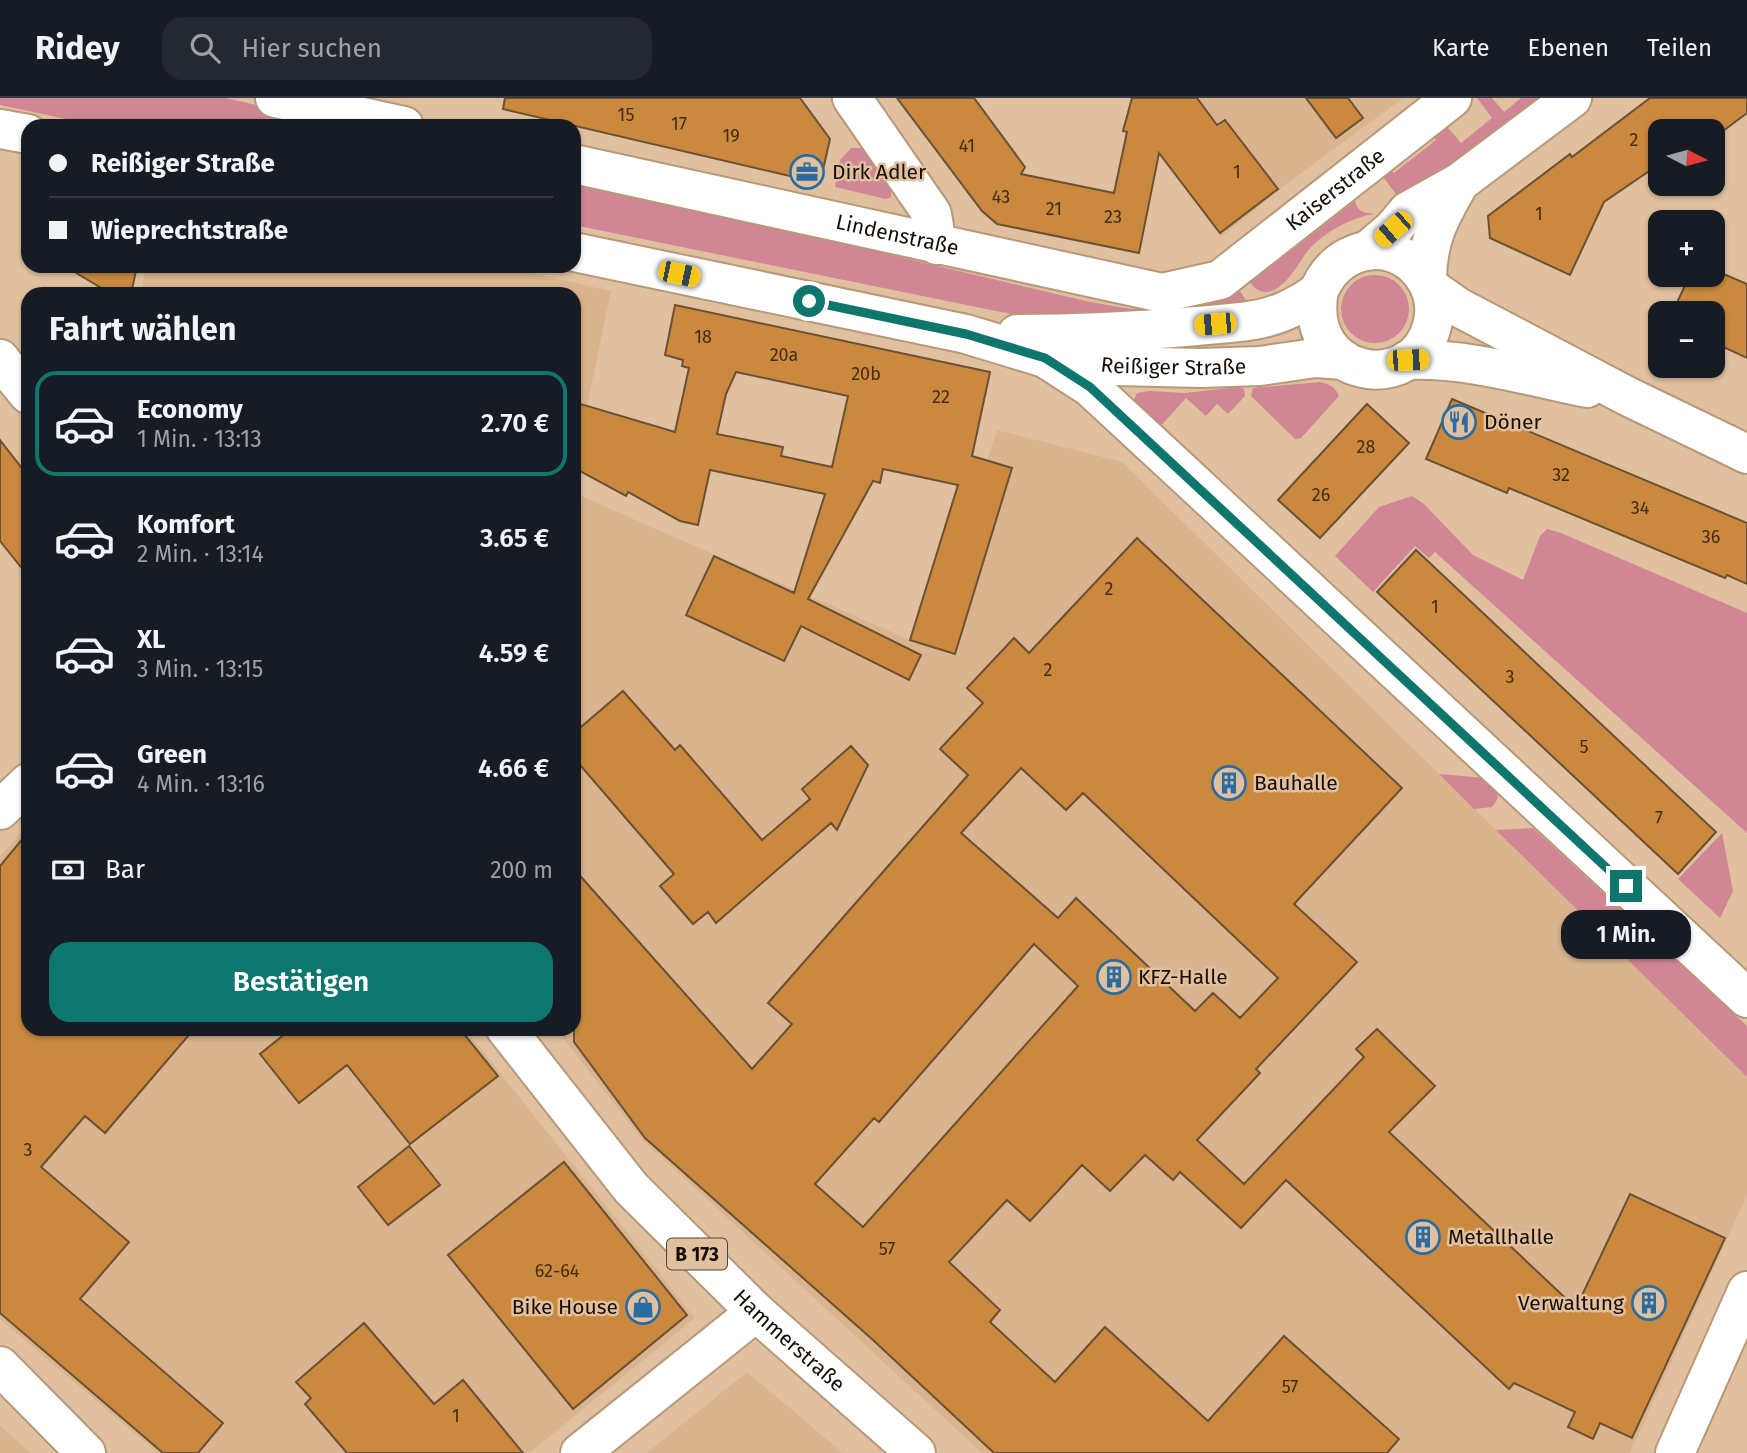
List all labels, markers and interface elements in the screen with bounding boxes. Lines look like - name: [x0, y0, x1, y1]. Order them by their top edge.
- search box: [162, 17, 652, 80]
- text: Ridey: [35, 28, 120, 68]
- icon: search: [186, 29, 224, 67]
- text: Hier suchen: [242, 33, 382, 64]
- text: Karte: [1432, 34, 1490, 62]
- text: Ebenen: [1528, 34, 1609, 62]
- text: Teilen: [1647, 34, 1712, 62]
- house number: 15: [618, 104, 634, 126]
- house number: 17: [671, 113, 687, 135]
- north arrow: [1648, 119, 1726, 196]
- map controls: [1648, 119, 1725, 378]
- house number: 19: [722, 125, 740, 147]
- house number: 2: [1630, 129, 1639, 151]
- house number: 41: [959, 135, 975, 157]
- street label: Kaiserstraße: [1281, 143, 1390, 236]
- text: Reißiger Straße: [91, 148, 275, 179]
- office icon: Dirk Adler: [788, 153, 826, 191]
- place label: Dirk Adler: [832, 159, 926, 185]
- house number: 1: [1233, 161, 1241, 183]
- house number: 43: [992, 186, 1010, 208]
- house number: 21: [1046, 198, 1062, 220]
- house number: 1: [1535, 203, 1543, 225]
- house number: 23: [1104, 206, 1122, 228]
- car: [1371, 207, 1416, 251]
- street label: Lindenstraße: [833, 209, 961, 261]
- button: +: [1648, 210, 1725, 287]
- text: Wieprechtstraße: [91, 215, 288, 246]
- car: [657, 259, 702, 289]
- route start: [793, 285, 825, 317]
- button: −: [1648, 301, 1725, 378]
- text: Fahrt wählen: [49, 310, 236, 348]
- car: [1194, 312, 1237, 336]
- house number: 18: [694, 326, 712, 348]
- house number: 20a: [770, 344, 798, 366]
- car: [1387, 349, 1430, 371]
- street label: Reißiger Straße: [1099, 351, 1247, 381]
- house number: 20b: [851, 363, 881, 385]
- house number: 22: [932, 386, 950, 408]
- icon: car: [53, 392, 116, 455]
- text: Economy: [137, 394, 243, 425]
- restaurant icon: Döner: [1440, 403, 1478, 441]
- text: 2.70 €: [481, 408, 549, 439]
- place label: Döner: [1484, 409, 1542, 435]
- text: 1 Min. · 13:13: [137, 425, 262, 453]
- house number: 28: [1357, 436, 1375, 458]
- house number: 32: [1552, 464, 1570, 486]
- house number: 26: [1312, 484, 1330, 506]
- house number: 34: [1631, 497, 1650, 519]
- icon: car: [53, 507, 116, 570]
- text: Komfort: [137, 509, 235, 540]
- text: 3.65 €: [480, 523, 549, 554]
- house number: 36: [1702, 526, 1720, 548]
- text: 2 Min. · 13:14: [137, 540, 264, 568]
- house number: 2: [1105, 578, 1114, 600]
- house number: 1: [1431, 596, 1439, 618]
- icon: car: [53, 622, 116, 685]
- text: XL: [137, 624, 165, 655]
- text: 4.59 €: [479, 638, 549, 669]
- text: 3 Min. · 13:15: [137, 655, 263, 683]
- house number: 2: [1044, 659, 1053, 681]
- house number: 3: [1506, 666, 1514, 688]
- house number: 5: [1579, 736, 1589, 758]
- icon: car: [53, 737, 116, 800]
- text: Green: [137, 739, 207, 770]
- text: 4.66 €: [478, 753, 549, 784]
- building icon: Bauhalle: [1210, 764, 1248, 802]
- text: 4 Min. · 13:16: [137, 770, 265, 798]
- place label: Bauhalle: [1254, 770, 1338, 796]
- house number: 7: [1655, 807, 1663, 829]
- icon: cash: [49, 851, 87, 889]
- text: Bar: [105, 854, 145, 885]
- text: 200 m: [490, 856, 553, 884]
- route end: [1610, 870, 1642, 902]
- callout: 1 Min.: [1561, 910, 1691, 960]
- text: 1 Min.: [1596, 920, 1656, 948]
- button: Bestätigen: [49, 942, 553, 1022]
- building icon: KFZ-Halle: [1095, 958, 1133, 996]
- place label: KFZ-Halle: [1138, 964, 1228, 990]
- house number: 3: [24, 1139, 32, 1161]
- building icon: Metallhalle: [1404, 1218, 1442, 1256]
- place label: Metallhalle: [1448, 1224, 1554, 1250]
- road number: B 173: [667, 1238, 727, 1270]
- house number: 57: [879, 1238, 895, 1260]
- house number: 62-64: [535, 1260, 580, 1282]
- street label: Hammerstraße: [728, 1284, 850, 1397]
- building icon: Verwaltung: [1630, 1284, 1668, 1322]
- shop icon: Bike House: [624, 1288, 662, 1326]
- place label: Verwaltung: [1518, 1290, 1624, 1316]
- place label: Bike House: [512, 1294, 618, 1320]
- house number: 57: [1282, 1376, 1298, 1398]
- house number: 1: [452, 1405, 460, 1427]

